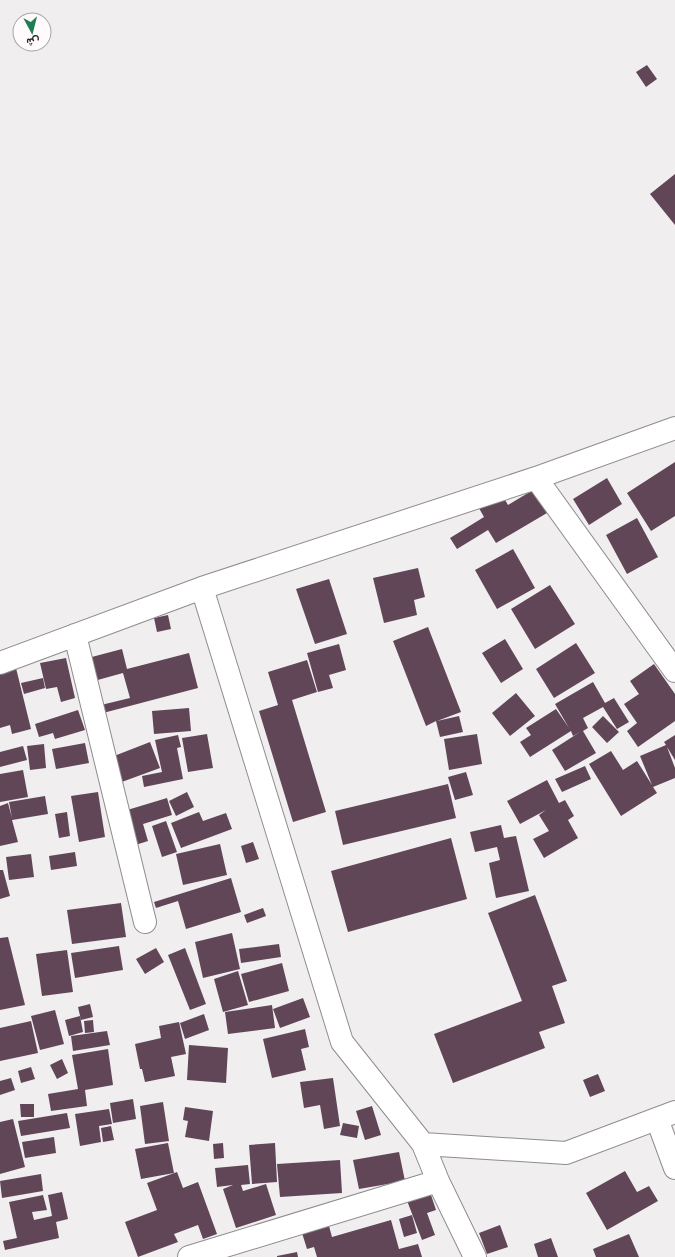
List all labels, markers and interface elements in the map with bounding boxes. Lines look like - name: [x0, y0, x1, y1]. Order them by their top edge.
- north arrow: [12, 12, 52, 52]
- text: ش: [26, 34, 41, 49]

